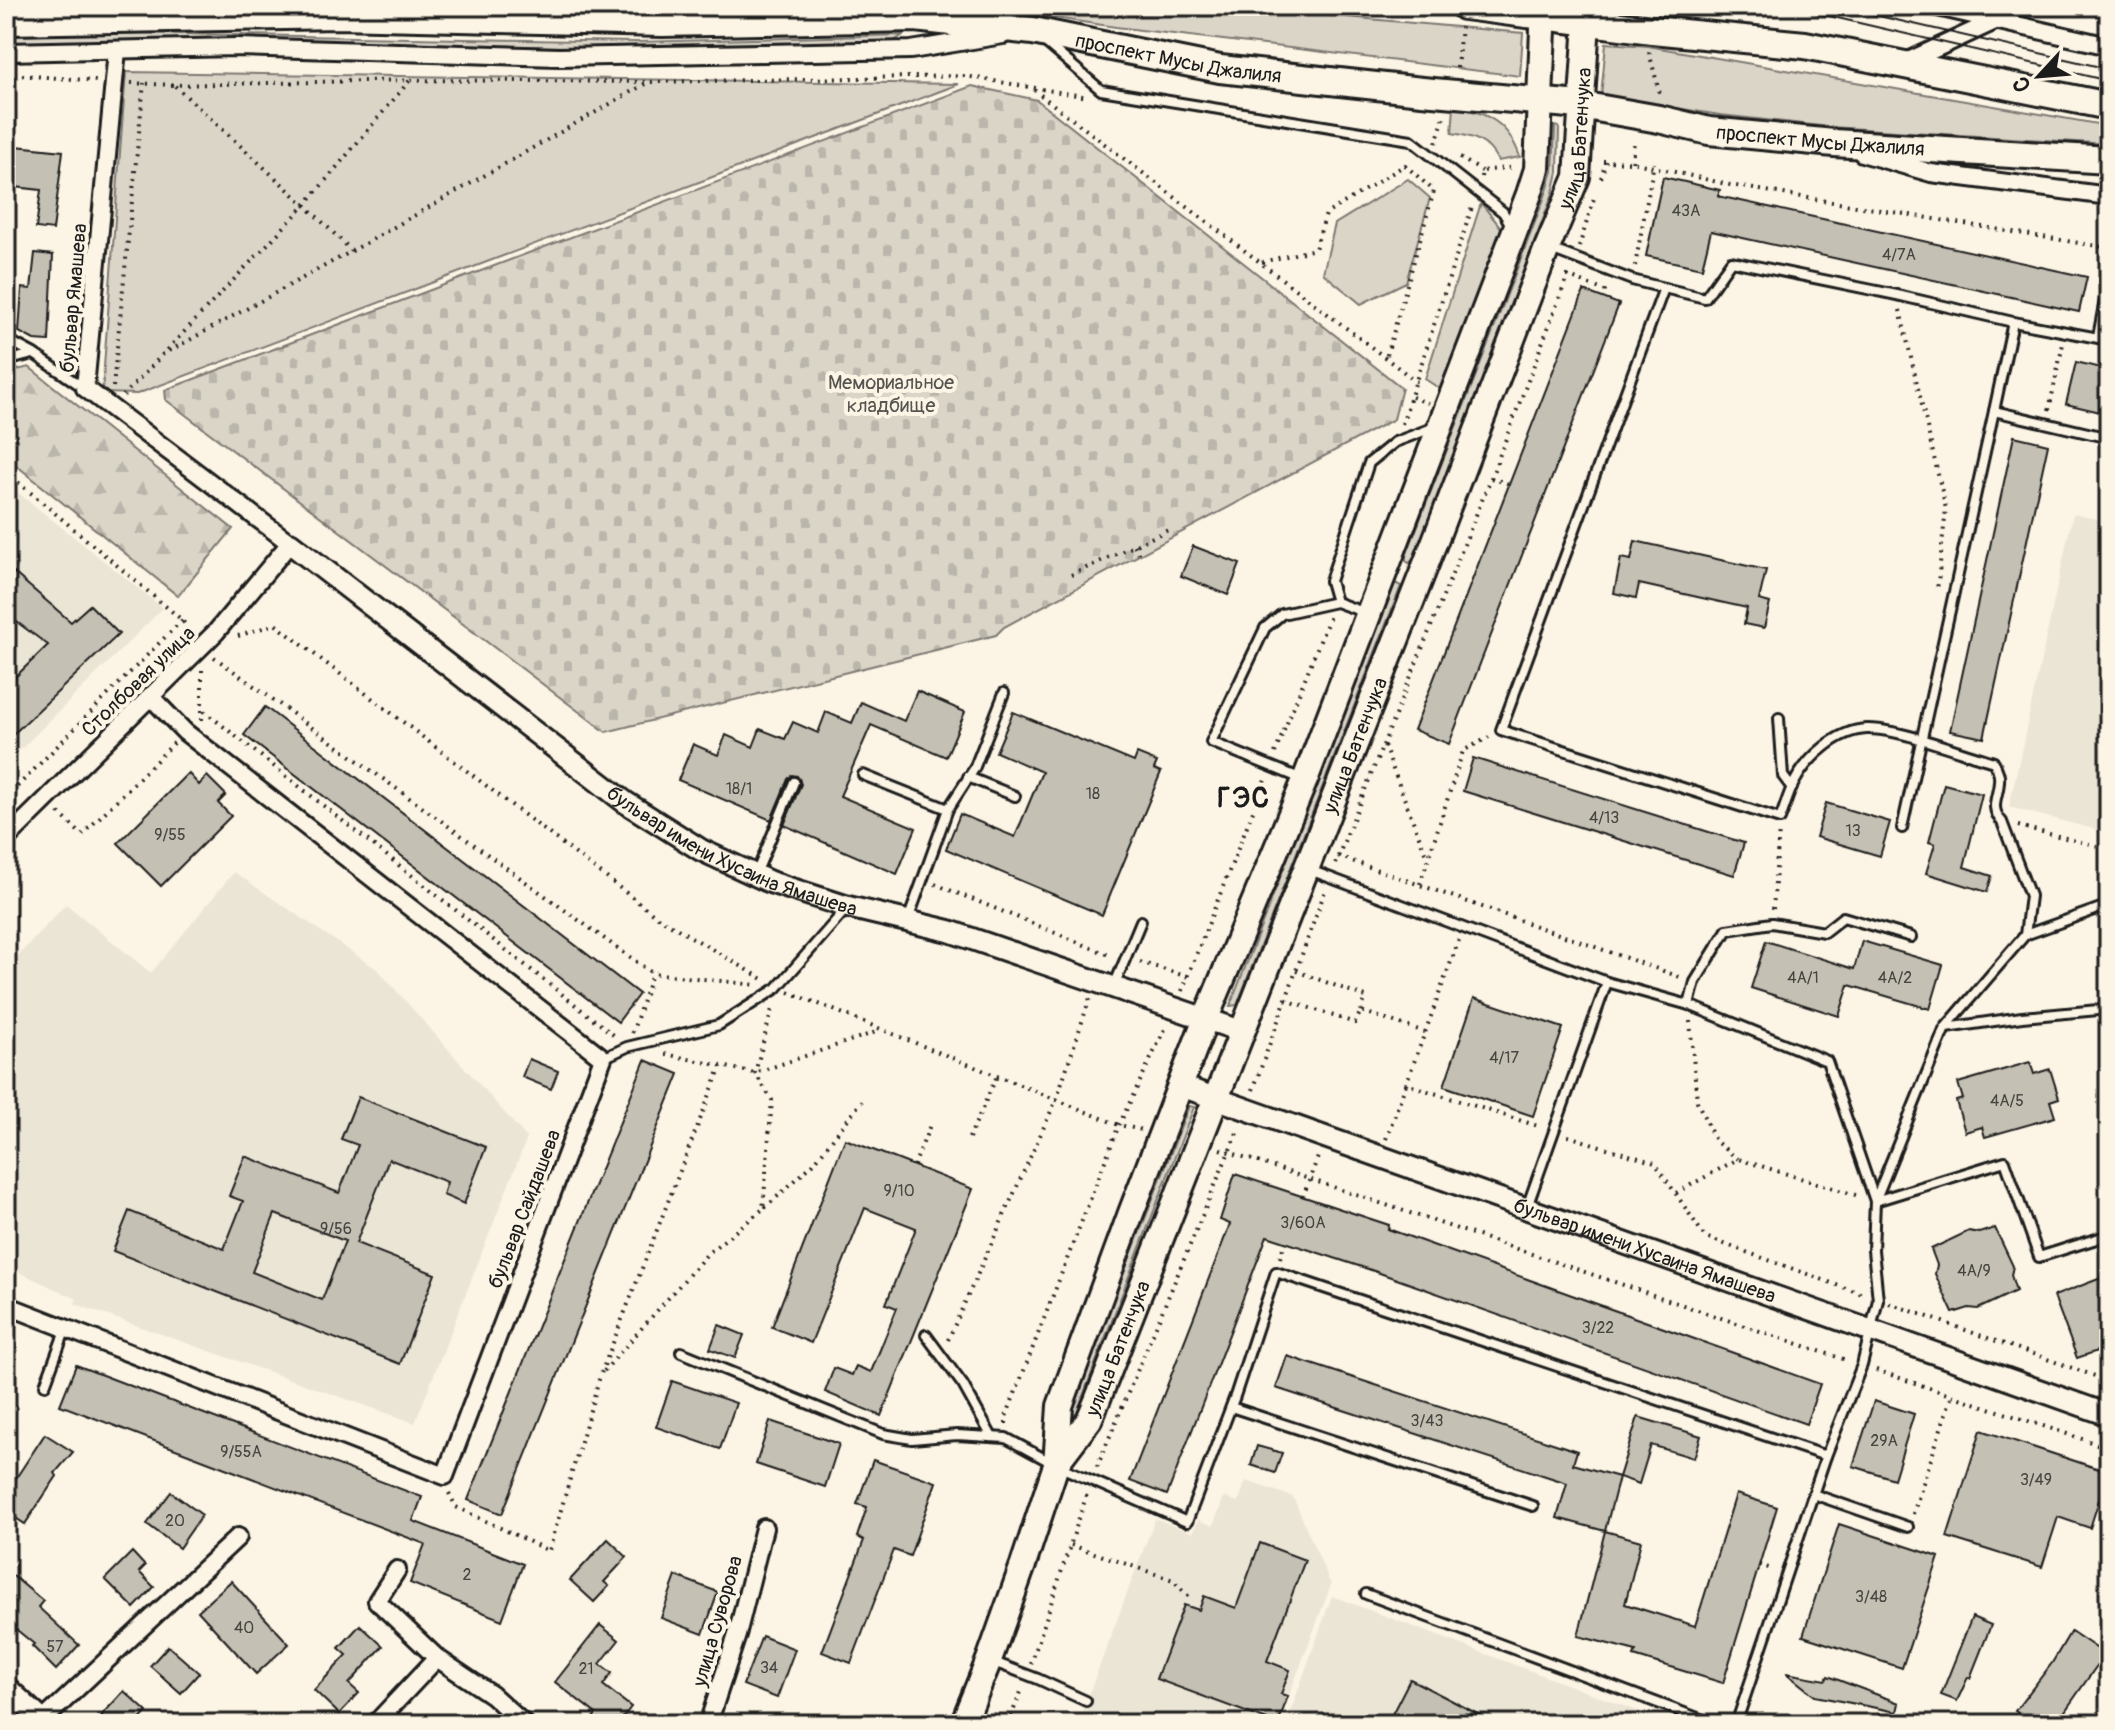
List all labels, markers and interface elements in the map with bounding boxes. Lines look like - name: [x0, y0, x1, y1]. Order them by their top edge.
- street label: проспект Мусы Джалиля: [1073, 28, 1283, 89]
- north arrow: [1999, 36, 2079, 116]
- street label: улица Батенчука: [1552, 67, 1597, 214]
- text: С: [2006, 72, 2037, 97]
- street label: проспект Мусы Джалиля: [1715, 120, 1925, 162]
- house number: 43А: [1672, 201, 1700, 221]
- street label: бульвар Ямашева: [55, 222, 92, 374]
- house number: 4/7А: [1882, 245, 1916, 265]
- park label: Мемориальное кладбище: [828, 370, 954, 418]
- street label: Столбовая улица: [76, 621, 200, 742]
- street label: улица Батенчука: [1317, 674, 1393, 818]
- house number: 18/1: [726, 779, 752, 799]
- street label: бульвар имени Хусаина Ямашева: [601, 780, 860, 922]
- district label: ГЭС: [1217, 781, 1271, 816]
- house number: 18: [1086, 784, 1100, 804]
- house number: 4/13: [1589, 808, 1619, 828]
- house number: 13: [1845, 821, 1861, 841]
- house number: 9/55: [154, 825, 186, 845]
- house number: 4А/1: [1787, 968, 1819, 988]
- house number: 4А/2: [1878, 968, 1912, 988]
- house number: 4/17: [1489, 1048, 1519, 1068]
- house number: 4А/5: [1990, 1091, 2024, 1111]
- street label: бульвар Сайдашева: [483, 1126, 566, 1292]
- house number: 9/10: [883, 1181, 915, 1201]
- street label: бульвар имени Хусаина Ямашева: [1510, 1193, 1779, 1309]
- house number: 3/60А: [1280, 1213, 1326, 1233]
- house number: 9/56: [320, 1219, 352, 1239]
- house number: 4А/9: [1957, 1261, 1991, 1281]
- street label: улица Батенчука: [1080, 1277, 1156, 1421]
- house number: 3/22: [1582, 1318, 1614, 1338]
- house number: 3/43: [1411, 1411, 1444, 1431]
- house number: 29А: [1870, 1431, 1898, 1451]
- house number: 9/55А: [220, 1442, 262, 1462]
- house number: 3/49: [2020, 1470, 2052, 1490]
- house number: 20: [165, 1511, 185, 1531]
- street label: улица Суворова: [687, 1553, 748, 1690]
- house number: 2: [463, 1565, 472, 1585]
- house number: 3/48: [1855, 1587, 1887, 1607]
- house number: 40: [234, 1618, 254, 1638]
- house number: 57: [46, 1637, 64, 1657]
- house number: 34: [760, 1658, 778, 1678]
- house number: 21: [578, 1659, 594, 1679]

